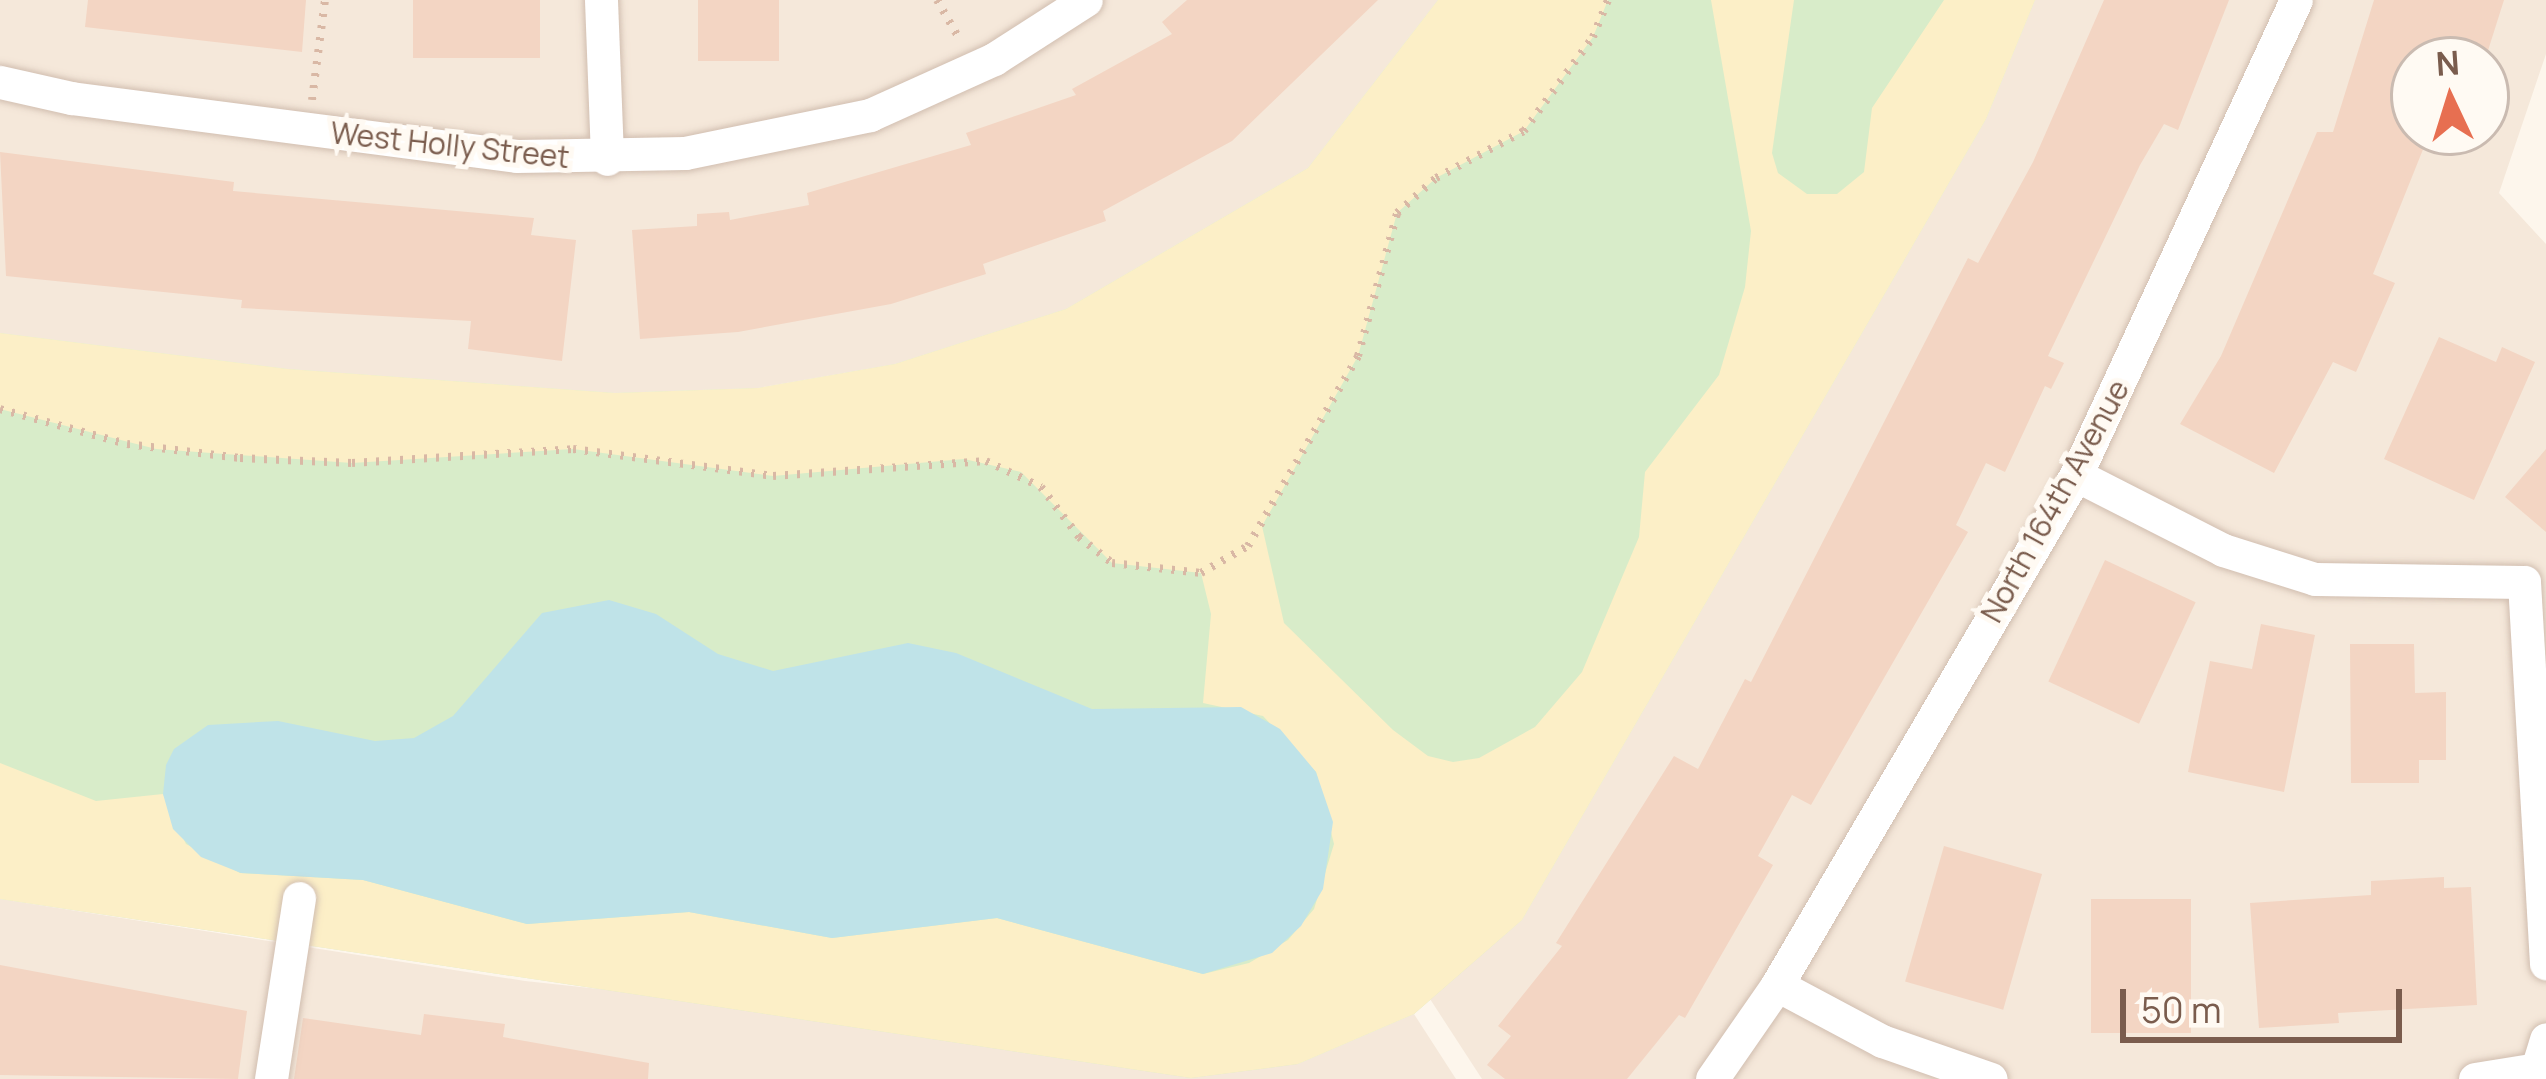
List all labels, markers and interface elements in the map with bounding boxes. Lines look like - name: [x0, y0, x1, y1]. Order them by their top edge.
- north arrow: [2390, 36, 2510, 156]
- text: N: [2434, 39, 2461, 86]
- street label: West Holly Street: [329, 115, 571, 175]
- street label: North 164th Avenue: [1973, 374, 2137, 628]
- scale bar: [2126, 965, 2408, 1039]
- text: 50 m: [2141, 985, 2221, 1034]

